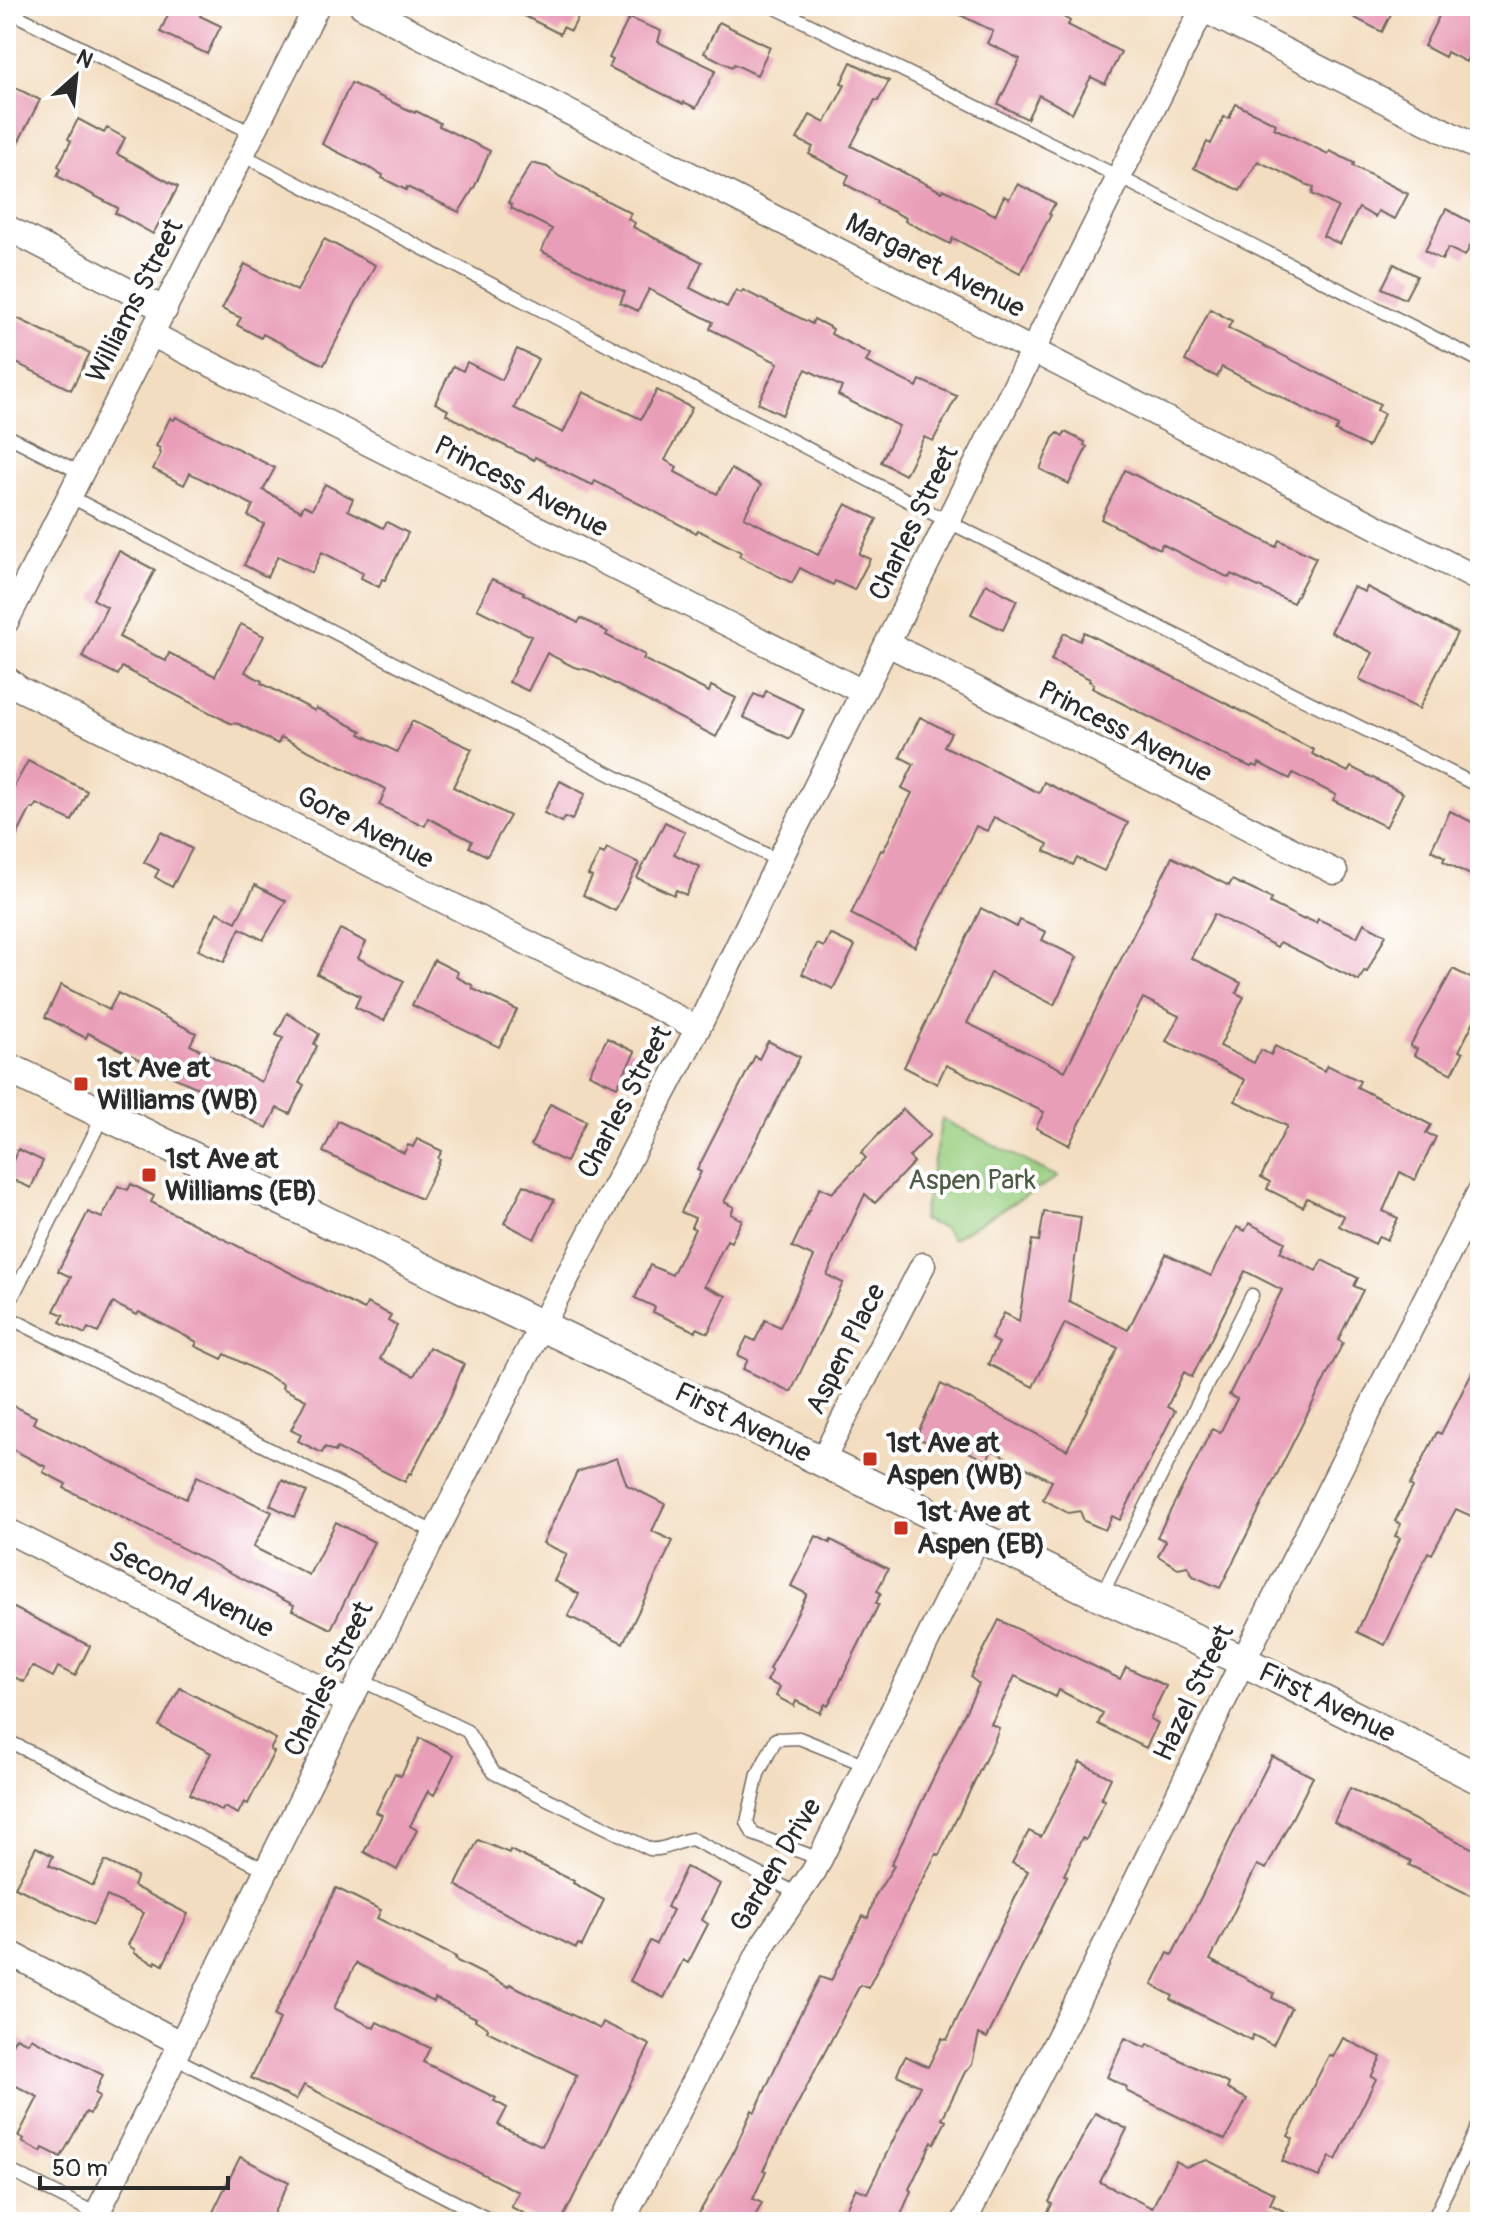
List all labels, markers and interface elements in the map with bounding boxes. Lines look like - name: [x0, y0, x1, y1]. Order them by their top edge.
- north arrow: [36, 36, 116, 116]
- text: N: [72, 43, 98, 75]
- street label: Margaret Avenue: [839, 206, 1031, 326]
- street label: Williams Street: [79, 213, 192, 389]
- street label: Princess Avenue: [428, 428, 614, 546]
- street label: Charles Street: [861, 439, 967, 606]
- street label: Princess Avenue: [1032, 673, 1218, 791]
- street label: Gore Avenue: [291, 779, 439, 877]
- street label: Charles Street: [570, 1019, 680, 1185]
- place label: 1st Ave at Williams (WB): [97, 1051, 259, 1118]
- marker: 1st Ave at Williams (WB): [72, 1075, 90, 1093]
- place label: 1st Ave at Williams (EB): [165, 1142, 317, 1209]
- park label: Aspen Park: [908, 1163, 1036, 1198]
- marker: 1st Ave at Williams (EB): [140, 1166, 158, 1184]
- street label: Aspen Place: [798, 1278, 894, 1420]
- street label: First Avenue: [669, 1375, 817, 1471]
- place label: 1st Ave at Aspen (WB): [886, 1426, 1024, 1493]
- marker: 1st Ave at Aspen (WB): [861, 1450, 879, 1468]
- place label: 1st Ave at Aspen (EB): [917, 1495, 1045, 1562]
- marker: 1st Ave at Aspen (EB): [892, 1519, 910, 1537]
- street label: Second Avenue: [102, 1533, 280, 1647]
- street label: Charles Street: [276, 1595, 382, 1762]
- street label: Hazel Street: [1146, 1618, 1242, 1767]
- street label: First Avenue: [1253, 1655, 1401, 1751]
- street label: Garden Drive: [722, 1792, 830, 1938]
- scale bar: [40, 2140, 228, 2190]
- text: 50 m: [52, 2154, 108, 2183]

